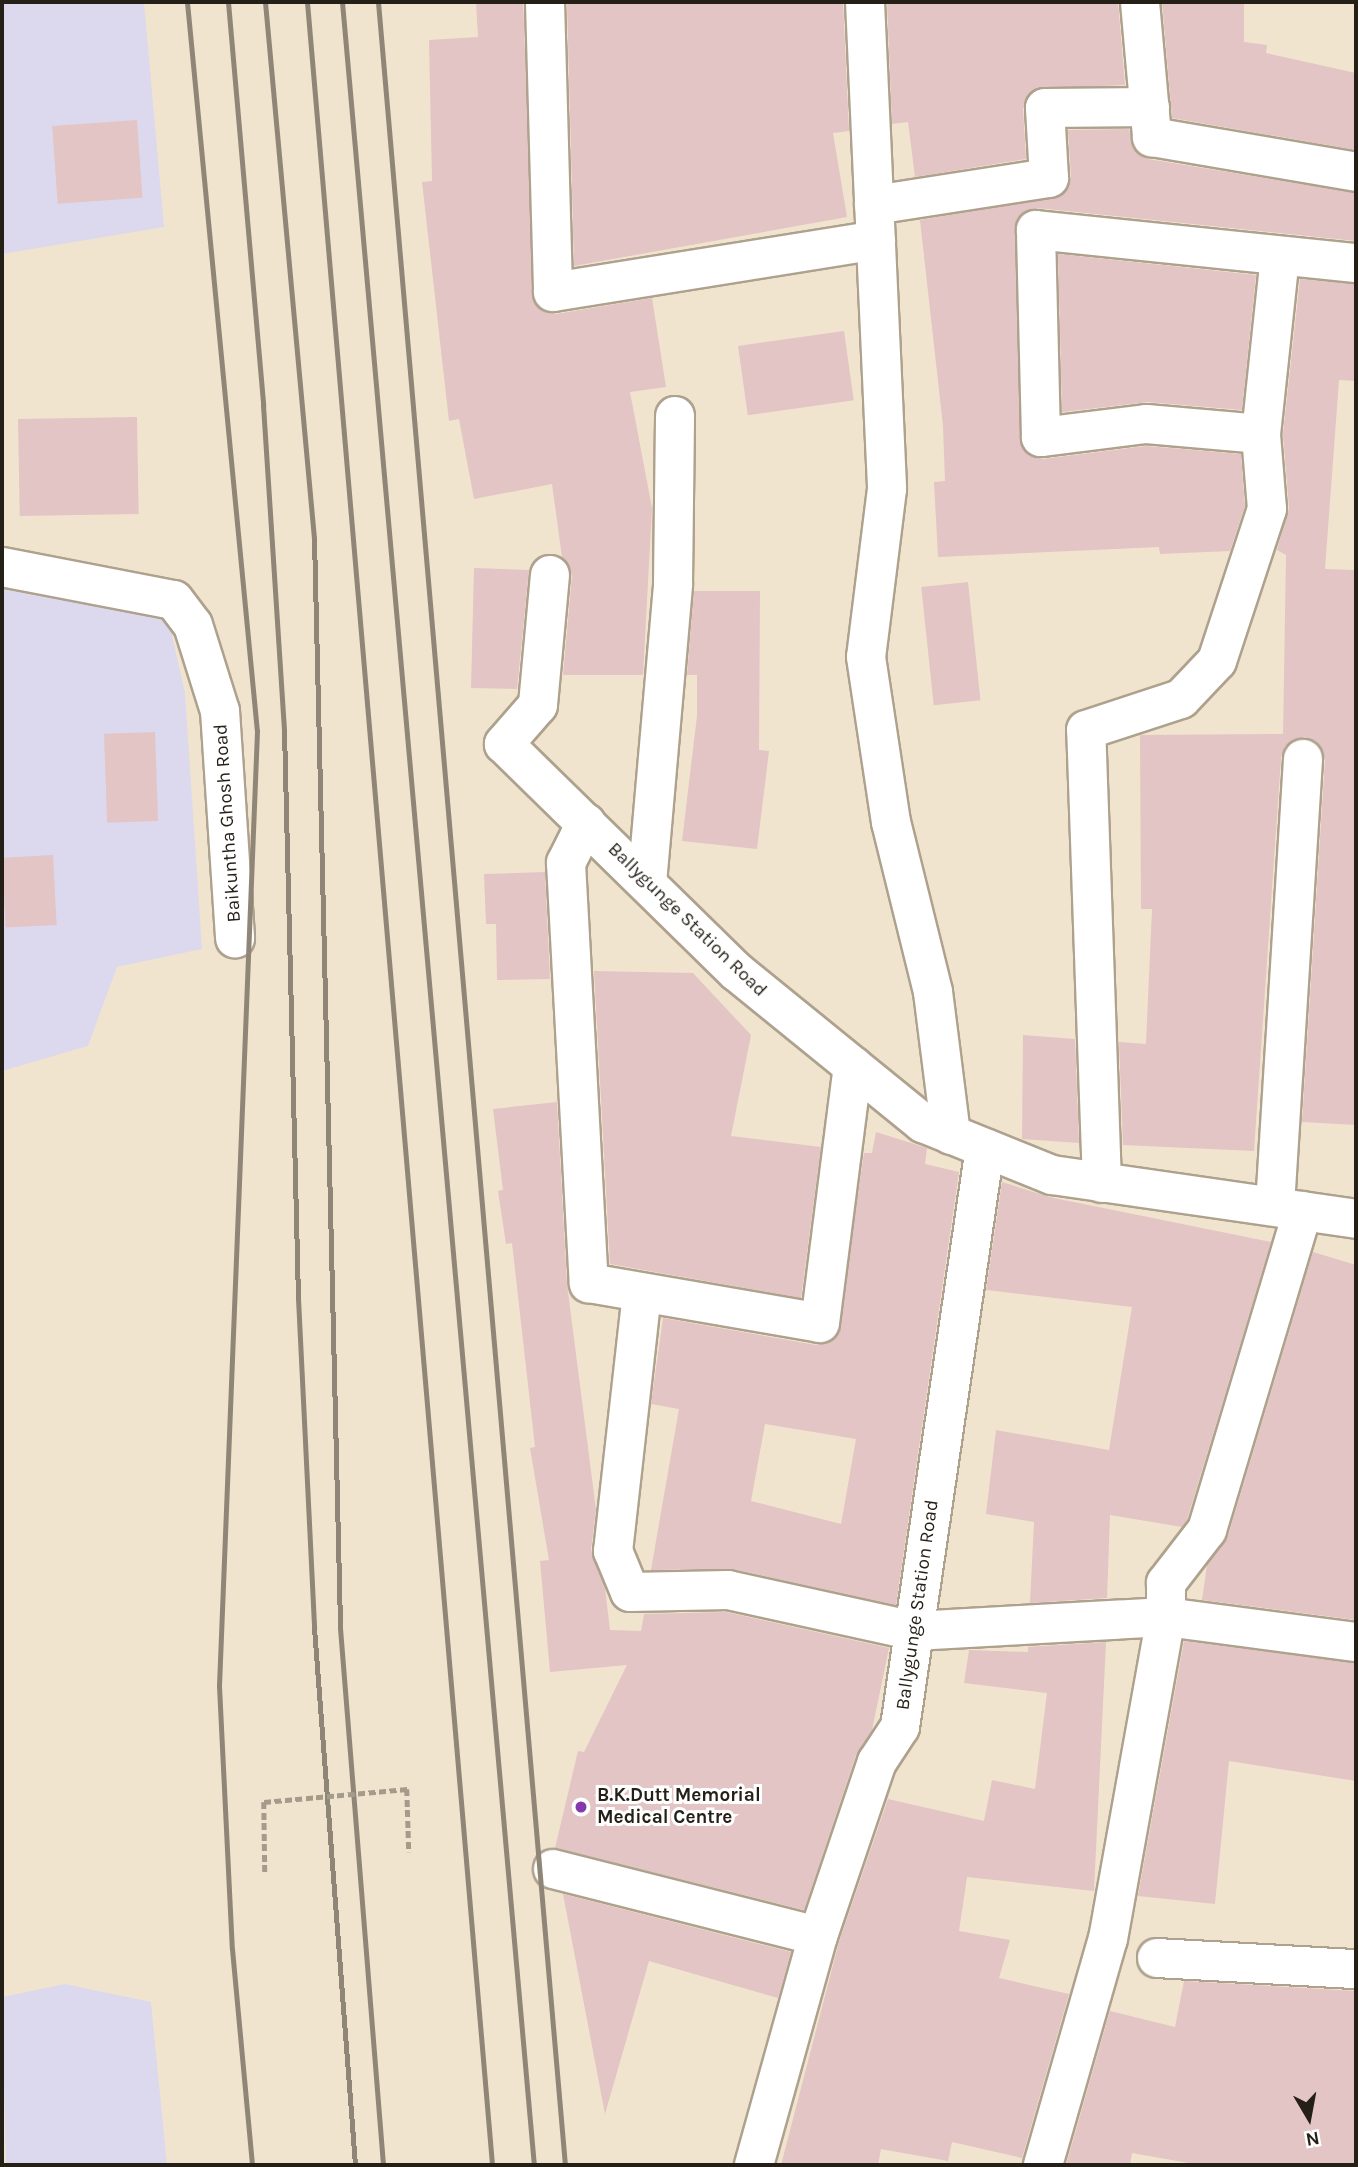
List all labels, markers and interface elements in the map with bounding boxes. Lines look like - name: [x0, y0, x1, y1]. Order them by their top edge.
- street label: Baikuntha Ghosh Road: [210, 723, 246, 923]
- street label: Ballygunge Station Road: [603, 838, 771, 1002]
- street label: Ballygunge Station Road: [892, 1498, 944, 1712]
- place label: B.K.Dutt Memorial Medical Centre: [597, 1785, 761, 1829]
- marker: B.K.Dutt Memorial Medical Centre: [571, 1797, 591, 1817]
- north arrow: [1274, 2083, 1344, 2153]
- text: N: [1304, 2127, 1321, 2151]

